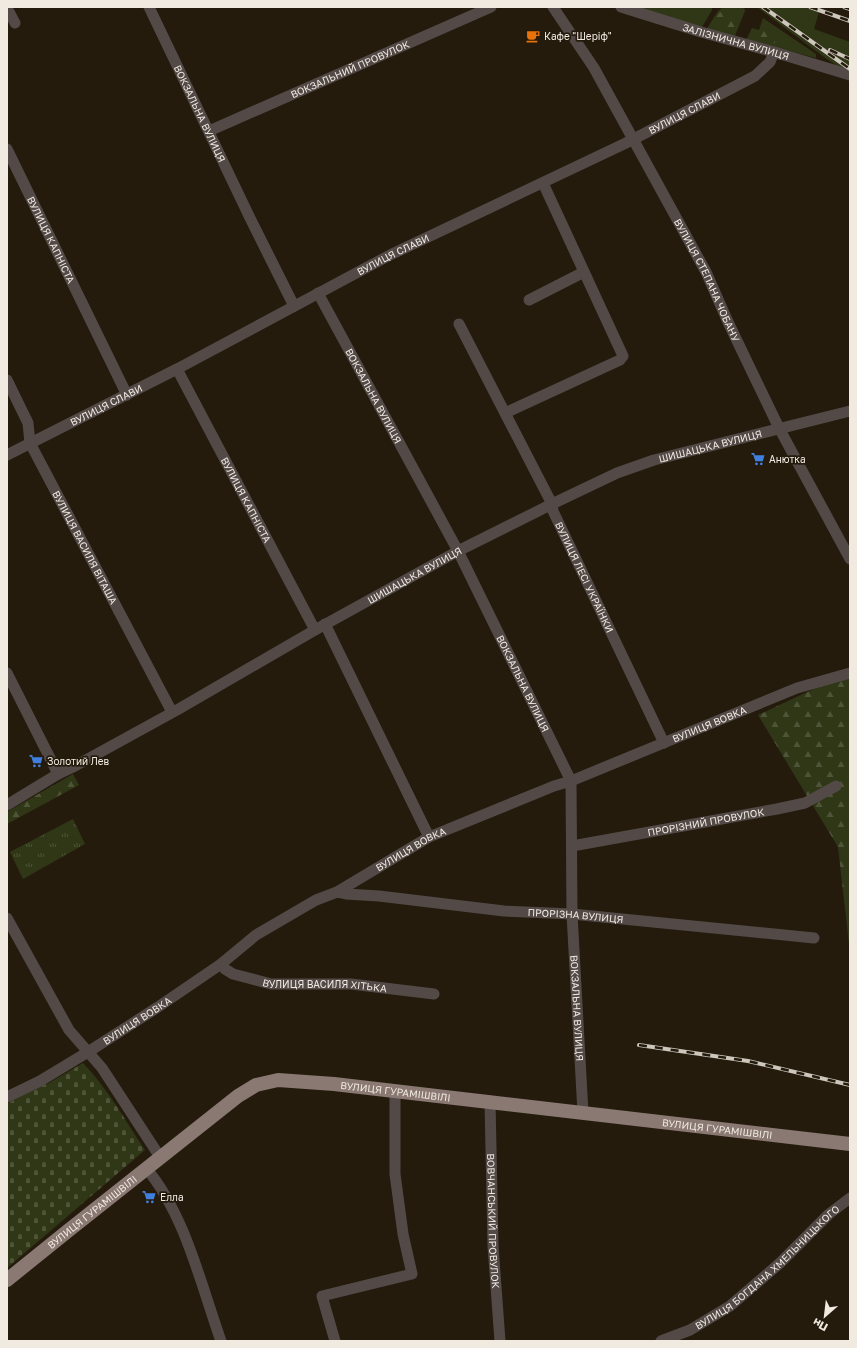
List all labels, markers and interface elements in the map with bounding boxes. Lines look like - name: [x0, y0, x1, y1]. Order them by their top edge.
- street label: ЗАЛІЗНИЧНА ВУЛИЦЯ: [681, 21, 791, 62]
- cafe icon: Кафе "Шеріф": [525, 28, 541, 44]
- place label: Кафе "Шеріф": [544, 30, 612, 42]
- street label: ВОКЗАЛЬНИЙ ПРОВУЛОК: [289, 38, 411, 100]
- street label: ВОКЗАЛЬНА ВУЛИЦЯ: [172, 63, 228, 164]
- street label: ВУЛИЦЯ СЛАВИ: [646, 89, 722, 136]
- street label: ВУЛИЦЯ КАПНІСТА: [25, 194, 78, 285]
- street label: ВУЛИЦЯ СТЕПАНА ЧОБАНУ: [672, 216, 743, 344]
- street label: ВУЛИЦЯ СЛАВИ: [355, 231, 431, 278]
- street label: ВОКЗАЛЬНА ВУЛИЦЯ: [343, 346, 404, 445]
- street label: ВУЛИЦЯ СЛАВИ: [68, 382, 144, 428]
- street label: ШИШАЦЬКА ВУЛИЦЯ: [657, 427, 763, 465]
- supermarket icon: Анютка: [750, 451, 766, 467]
- place label: Анютка: [769, 453, 806, 465]
- street label: ВУЛИЦЯ КАПНІСТА: [219, 455, 274, 545]
- street label: ВУЛИЦЯ ВАСИЛЯ ВІТАША: [50, 489, 120, 606]
- street label: ВУЛИЦЯ ЛЕСІ УКРАЇНКИ: [553, 520, 616, 635]
- street label: ШИШАЦЬКА ВУЛИЦЯ: [365, 544, 464, 606]
- street label: ВОКЗАЛЬНА ВУЛИЦЯ: [494, 633, 552, 734]
- street label: ВУЛИЦЯ ВОВКА: [670, 703, 748, 745]
- supermarket icon: Золотий Лев: [28, 753, 44, 769]
- place label: Золотий Лев: [47, 755, 110, 767]
- street label: ПРОРІЗНИЙ ПРОВУЛОК: [647, 805, 765, 838]
- street label: ВУЛИЦЯ ВОВКА: [373, 825, 448, 874]
- street label: ПРОРІЗНА ВУЛИЦЯ: [527, 906, 624, 925]
- street label: ВОКЗАЛЬНА ВУЛИЦЯ: [568, 955, 586, 1061]
- street label: ВУЛИЦЯ ВАСИЛЯ ХІТЬКА: [261, 976, 388, 994]
- street label: ВУЛИЦЯ ВОВКА: [101, 994, 174, 1047]
- street label: ВУЛИЦЯ ГУРАМІШВІЛІ: [340, 1079, 451, 1104]
- street label: ВУЛИЦЯ ГУРАМІШВІЛІ: [662, 1116, 773, 1141]
- street label: ВОВЧАНСЬКИЙ ПРОВУЛОК: [485, 1153, 502, 1289]
- street label: ВУЛИЦЯ ГУРАМІШВІЛІ: [45, 1173, 139, 1251]
- supermarket icon: Елла: [141, 1189, 157, 1205]
- place label: Елла: [160, 1191, 184, 1203]
- street label: ВУЛИЦЯ БОГДАНА ХМЕЛЬНИЦЬКОГО: [693, 1202, 842, 1332]
- north arrow: [805, 1296, 845, 1336]
- text: Пн: [810, 1316, 830, 1335]

